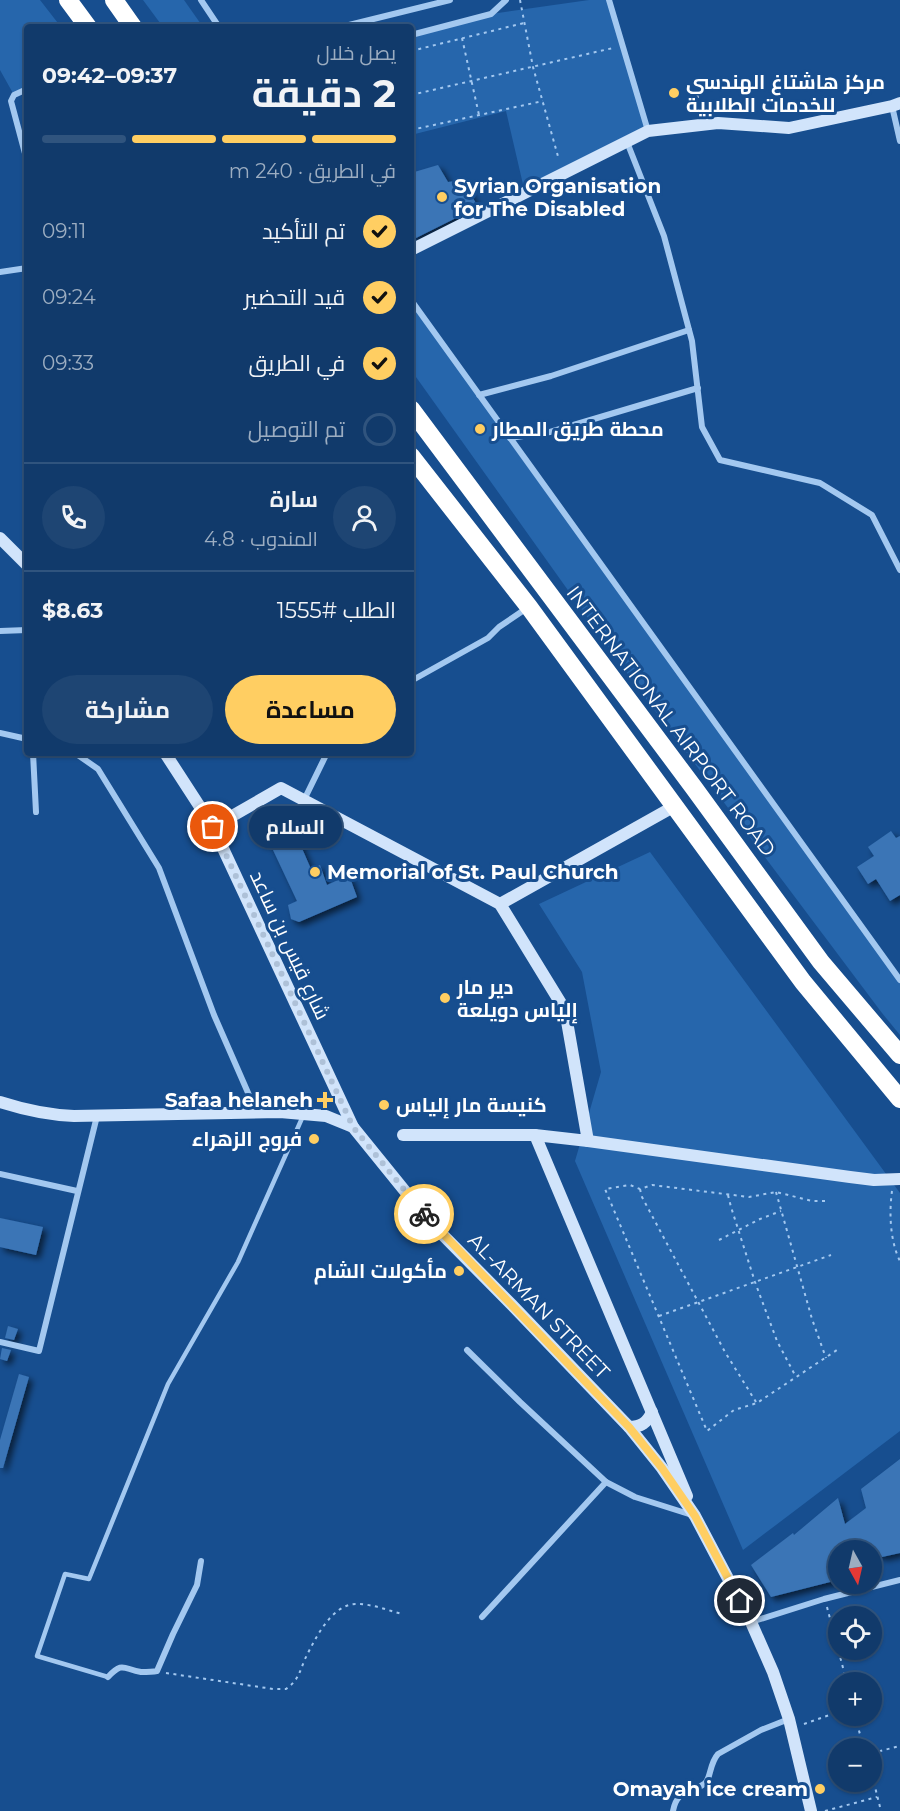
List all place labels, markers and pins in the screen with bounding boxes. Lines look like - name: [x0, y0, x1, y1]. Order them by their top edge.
- place label: مركز هاشتاغ الهندسي للخدمات الطلابية: [686, 70, 885, 117]
- marker: مركز هاشتاغ الهندسي للخدمات الطلابية: [667, 86, 681, 100]
- place label: Syrian Organisation for The Disabled: [454, 174, 661, 221]
- marker: Syrian Organisation for The Disabled: [435, 190, 449, 204]
- place label: محطة طريق المطار: [491, 417, 664, 442]
- marker: محطة طريق المطار: [473, 422, 487, 436]
- pin: [187, 801, 238, 852]
- callout: السلام: [249, 806, 342, 848]
- place label: Memorial of St. Paul Church: [327, 860, 619, 884]
- marker: Memorial of St. Paul Church: [308, 865, 322, 879]
- place label: دير مار إلياس دويلعة: [456, 975, 578, 1024]
- marker: دير مار إلياس دويلعة: [438, 991, 452, 1005]
- place label: Safaa helaneh: [165, 1088, 313, 1112]
- marker: Safaa helaneh: [318, 1093, 332, 1107]
- place label: كنيسة مار إلياس: [396, 1093, 547, 1119]
- marker: كنيسة مار إلياس: [377, 1098, 391, 1112]
- place label: فروج الزهراء: [192, 1127, 302, 1153]
- marker: فروج الزهراء: [307, 1132, 321, 1146]
- place label: مأكولات الشام: [314, 1257, 447, 1285]
- marker: مأكولات الشام: [452, 1264, 466, 1278]
- pin: [714, 1575, 765, 1626]
- place label: Omayah ice cream: [613, 1777, 808, 1801]
- marker: Omayah ice cream: [813, 1782, 827, 1796]

